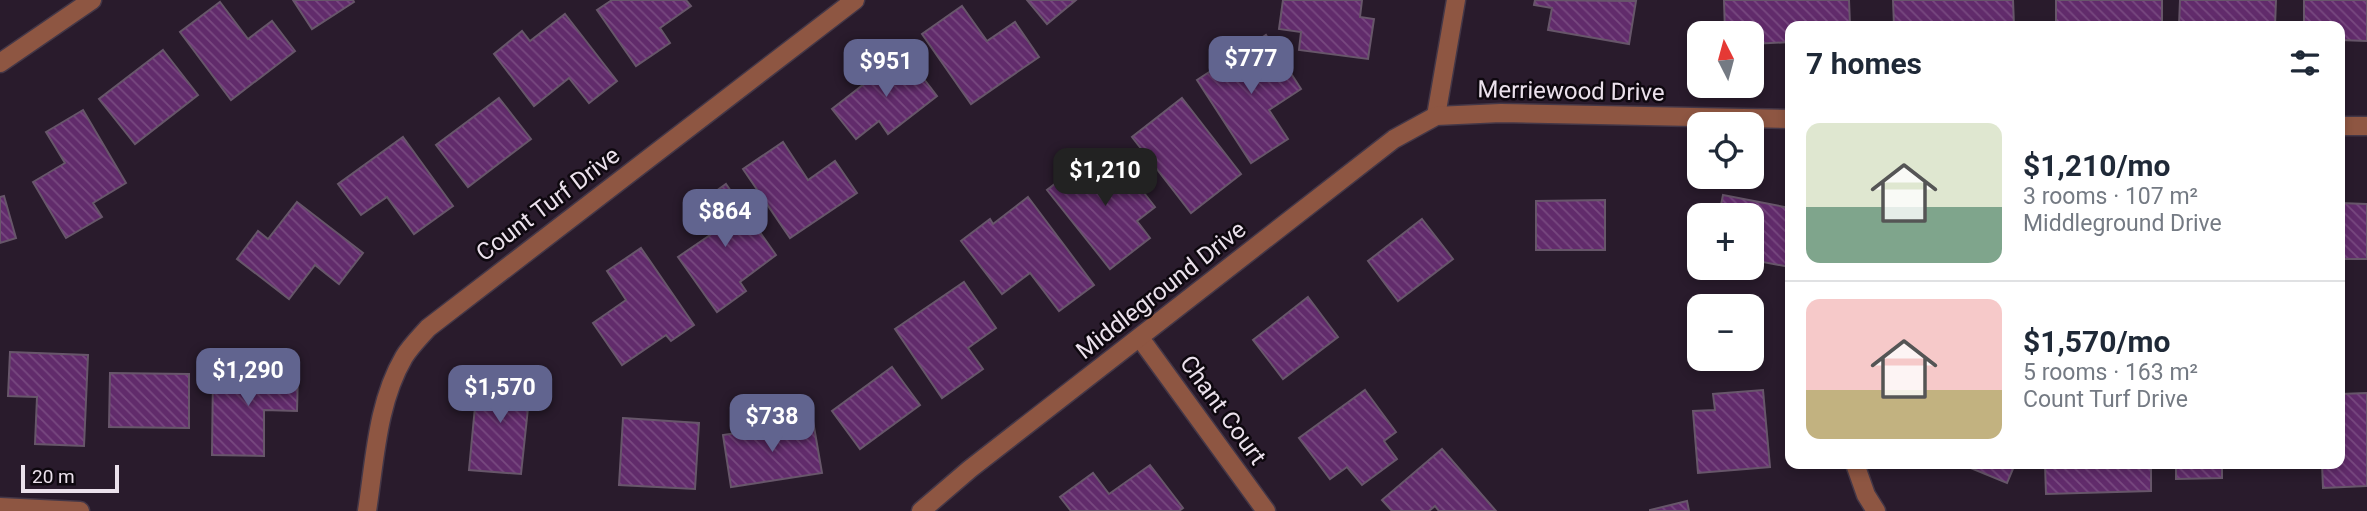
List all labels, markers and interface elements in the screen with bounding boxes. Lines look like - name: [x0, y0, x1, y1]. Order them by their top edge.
- north arrow: [1687, 21, 1764, 98]
- map controls: [1687, 21, 1764, 371]
- pin: $777: [1210, 36, 1292, 96]
- pin: $951: [845, 40, 927, 99]
- icon: filters: [2286, 44, 2324, 82]
- text: $777: [1225, 45, 1277, 72]
- text: 7 homes: [1806, 46, 1922, 81]
- text: $951: [860, 48, 912, 75]
- street label: Merriewood Drive: [1477, 75, 1665, 107]
- button: locate: [1687, 112, 1764, 189]
- street label: Count Turf Drive: [471, 141, 625, 267]
- pin: $1,210: [1048, 148, 1162, 208]
- text: $1,210/mo: [2023, 148, 2171, 183]
- icon: home: [1862, 151, 1946, 235]
- text: $1,210: [1069, 157, 1141, 184]
- text: 3 rooms · 107 m²: [2023, 183, 2198, 210]
- pin: $864: [684, 190, 766, 249]
- text: $864: [699, 198, 751, 225]
- button: +: [1687, 203, 1764, 280]
- text: Middleground Drive: [2023, 210, 2222, 237]
- street label: Middleground Drive: [1071, 215, 1251, 365]
- button: −: [1687, 294, 1764, 371]
- text: $1,570/mo: [2023, 324, 2171, 359]
- icon: home: [1862, 327, 1946, 411]
- pin: $1,290: [191, 348, 305, 408]
- street label: Chant Court: [1174, 350, 1272, 470]
- text: $1,290: [212, 357, 284, 384]
- text: 5 rooms · 163 m²: [2023, 359, 2198, 386]
- pin: $1,570: [443, 366, 557, 425]
- text: $1,570: [464, 374, 536, 401]
- text: Count Turf Drive: [2023, 386, 2188, 413]
- pin: $738: [731, 394, 813, 454]
- text: $738: [746, 403, 798, 430]
- scale bar: [21, 462, 119, 494]
- text: 20 m: [32, 465, 75, 488]

